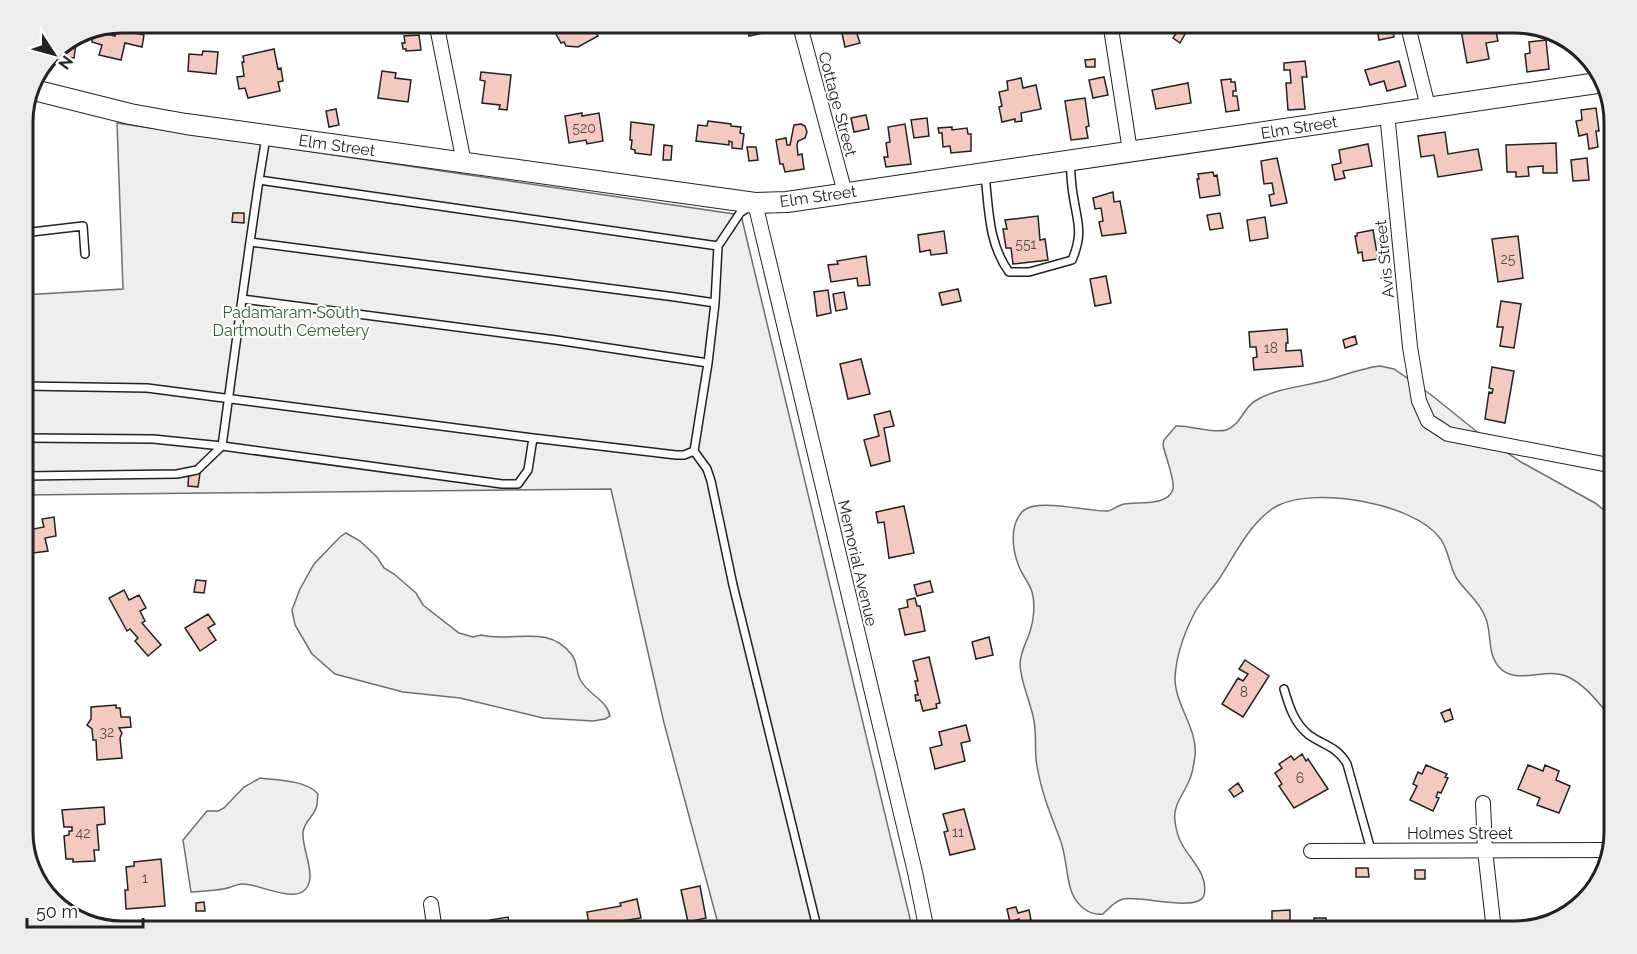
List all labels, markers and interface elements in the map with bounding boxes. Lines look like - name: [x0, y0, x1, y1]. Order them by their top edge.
- north arrow: [24, 24, 84, 84]
- street label: Cottage Street: [814, 50, 861, 159]
- text: N: [54, 52, 77, 73]
- street label: Elm Street: [1259, 112, 1339, 143]
- house number: 520: [572, 120, 596, 136]
- street label: Elm Street: [297, 131, 377, 160]
- street label: Elm Street: [778, 182, 858, 211]
- street label: Avis Street: [1371, 218, 1398, 299]
- house number: 551: [1015, 236, 1037, 252]
- house number: 25: [1501, 251, 1516, 267]
- park label: Padamaram South Dartmouth Cemetery: [213, 303, 370, 340]
- house number: 18: [1264, 340, 1278, 356]
- street label: Memorial Avenue: [834, 498, 881, 628]
- house number: 8: [1240, 684, 1248, 700]
- house number: 32: [100, 724, 114, 740]
- house number: 6: [1296, 770, 1304, 786]
- house number: 11: [952, 824, 964, 840]
- street label: Holmes Street: [1407, 824, 1514, 843]
- house number: 42: [76, 825, 90, 841]
- house number: 1: [142, 870, 148, 886]
- scale bar: [27, 891, 142, 929]
- text: 50 m: [36, 901, 78, 922]

